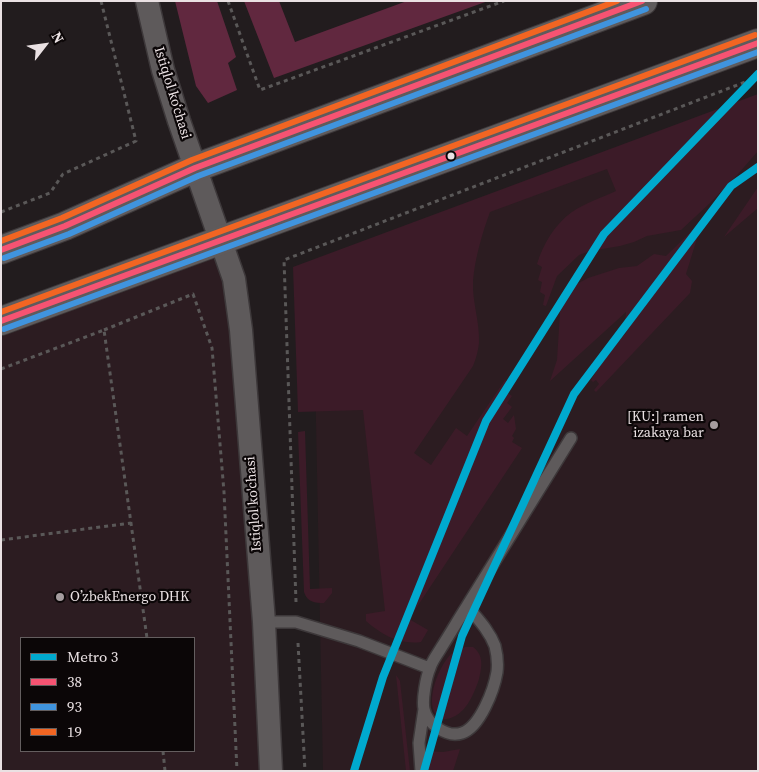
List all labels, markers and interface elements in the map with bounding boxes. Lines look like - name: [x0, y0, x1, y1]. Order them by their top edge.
- north arrow: [20, 20, 70, 70]
- text: N: [47, 28, 69, 47]
- street label: Istiqlol ko‘chasi: [150, 45, 194, 141]
- unlabelled marker: [446, 151, 456, 161]
- place label: [KU:] ramen izakaya bar: [627, 409, 704, 442]
- marker: [KU:] ramen izakaya bar: [708, 419, 720, 431]
- street label: Istiqlol ko'chasi: [242, 456, 266, 552]
- place label: O’zbekEnergo DHK: [70, 589, 189, 605]
- marker: O’zbekEnergo DHK: [54, 591, 66, 603]
- legend: [20, 637, 195, 752]
- text: Metro 3: [67, 646, 118, 667]
- text: 38: [67, 671, 82, 692]
- text: 93: [67, 696, 82, 717]
- text: 19: [67, 721, 82, 742]

